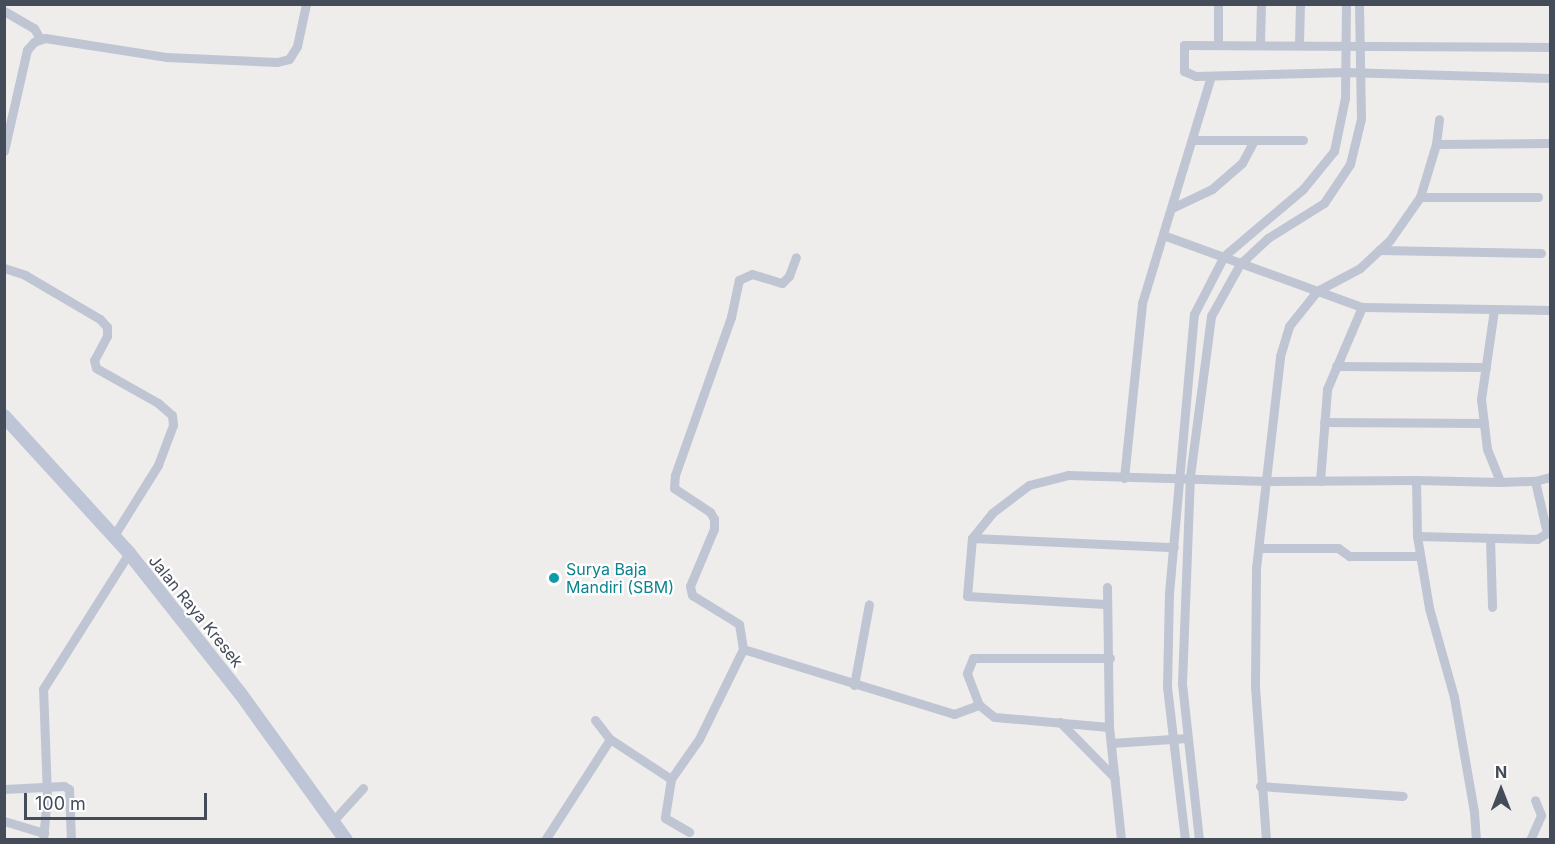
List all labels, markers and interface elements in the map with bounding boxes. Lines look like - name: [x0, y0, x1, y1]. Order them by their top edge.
- street label: Jalan Raya Kresek: [145, 551, 247, 671]
- place label: Surya Baja Mandiri (SBM): [566, 559, 674, 597]
- marker: Surya Baja Mandiri (SBM): [547, 571, 561, 585]
- north arrow: [1471, 760, 1531, 820]
- text: N: [1495, 762, 1507, 782]
- scale bar: [27, 781, 210, 819]
- text: 100 m: [35, 793, 86, 814]

